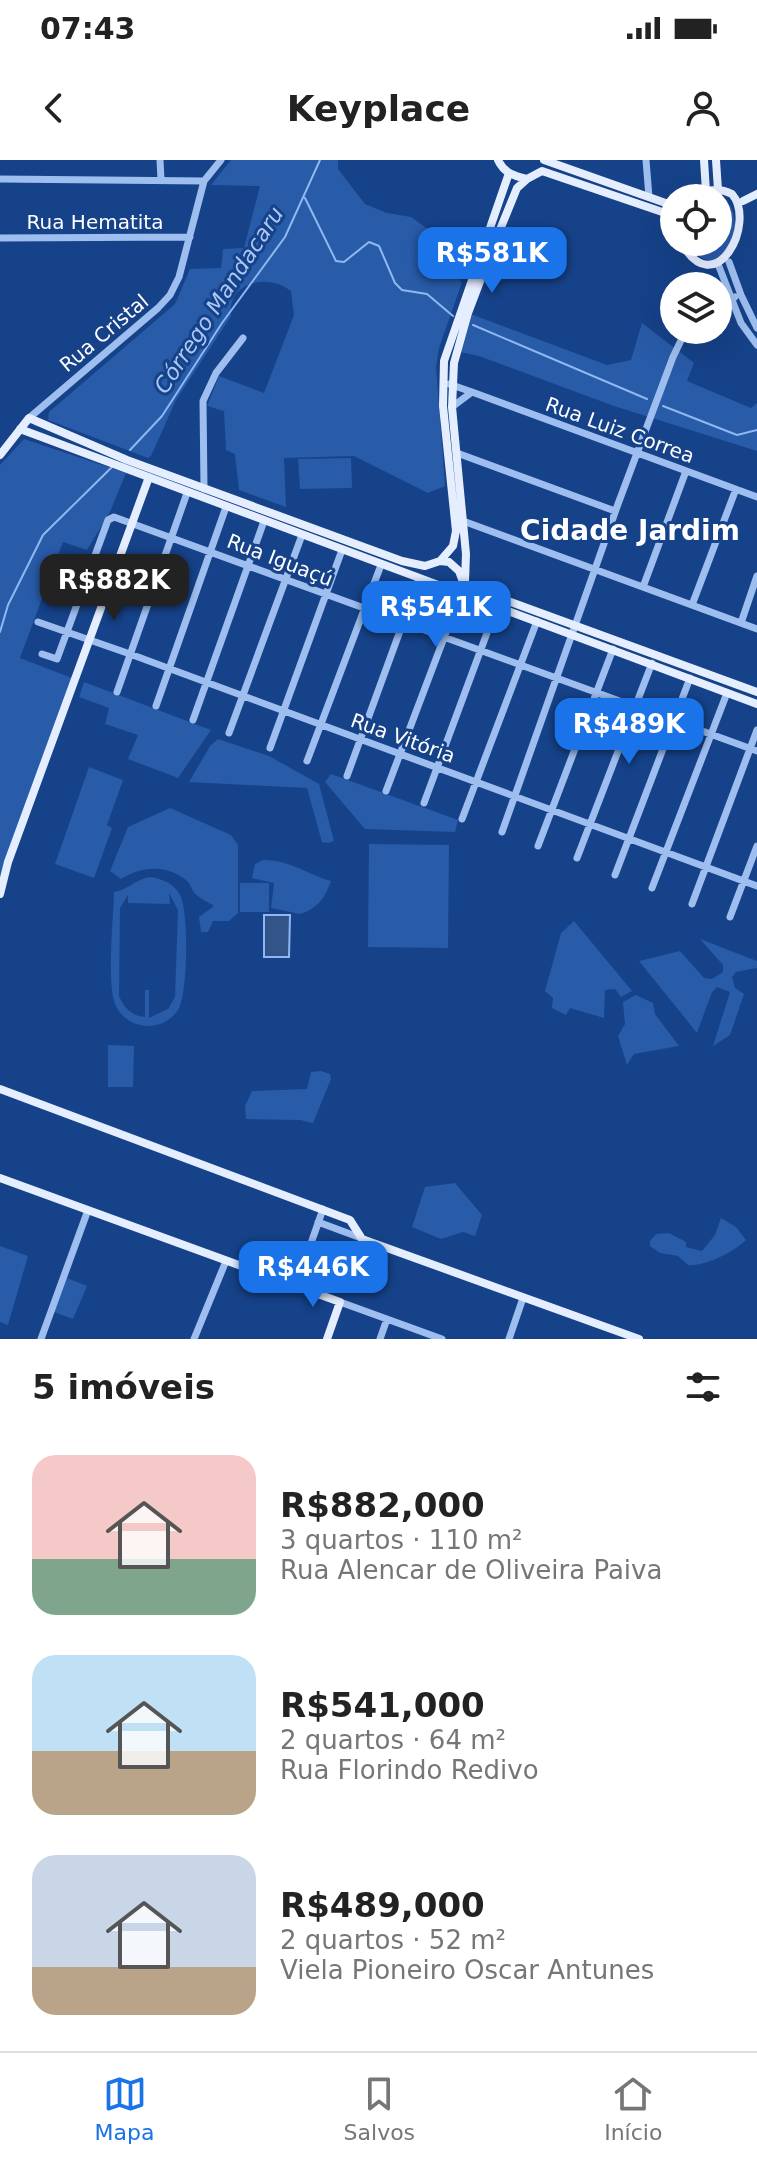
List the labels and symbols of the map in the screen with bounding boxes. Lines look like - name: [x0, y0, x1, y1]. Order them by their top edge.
- water label: Córrego Mandacaru: [149, 202, 289, 398]
- street label: Rua Hematita: [27, 210, 163, 234]
- pin: R$581K: [427, 227, 557, 295]
- street label: Rua Cristal: [55, 289, 153, 377]
- street label: Rua Luiz Correa: [542, 392, 698, 468]
- district label: Cidade Jardim: [520, 514, 740, 547]
- street label: Rua Iguaçú: [224, 529, 336, 591]
- pin: R$882K: [49, 554, 179, 622]
- pin: R$541K: [371, 581, 501, 649]
- pin: R$489K: [564, 698, 694, 766]
- street label: Rua Vitória: [348, 708, 458, 768]
- pin: R$446K: [248, 1241, 378, 1309]

